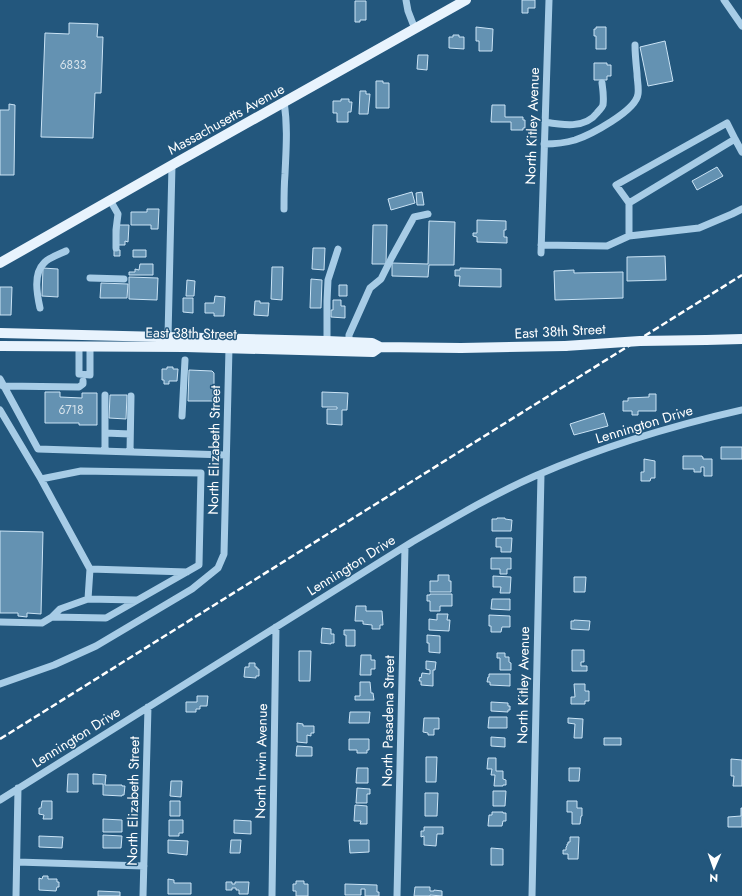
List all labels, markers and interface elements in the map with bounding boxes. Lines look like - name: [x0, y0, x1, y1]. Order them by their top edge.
- house number: 6833: [60, 56, 87, 74]
- street label: North Kitley Avenue: [520, 67, 544, 185]
- street label: Massachusetts Avenue: [164, 79, 288, 159]
- street label: East 38th Street: [514, 319, 607, 343]
- street label: East 38th Street: [145, 322, 237, 344]
- street label: North Elizabeth Street: [203, 384, 225, 515]
- street label: Lennington Drive: [593, 400, 695, 448]
- house number: 6718: [58, 401, 84, 419]
- street label: Lennington Drive: [303, 530, 399, 600]
- street label: North Kitley Avenue: [512, 626, 534, 744]
- street label: North Pasadena Street: [377, 654, 399, 787]
- street label: Lennington Drive: [28, 702, 124, 772]
- street label: North Irwin Avenue: [250, 703, 272, 819]
- street label: North Elizabeth Street: [122, 735, 144, 866]
- north arrow: [694, 848, 734, 888]
- text: N: [709, 870, 718, 886]

